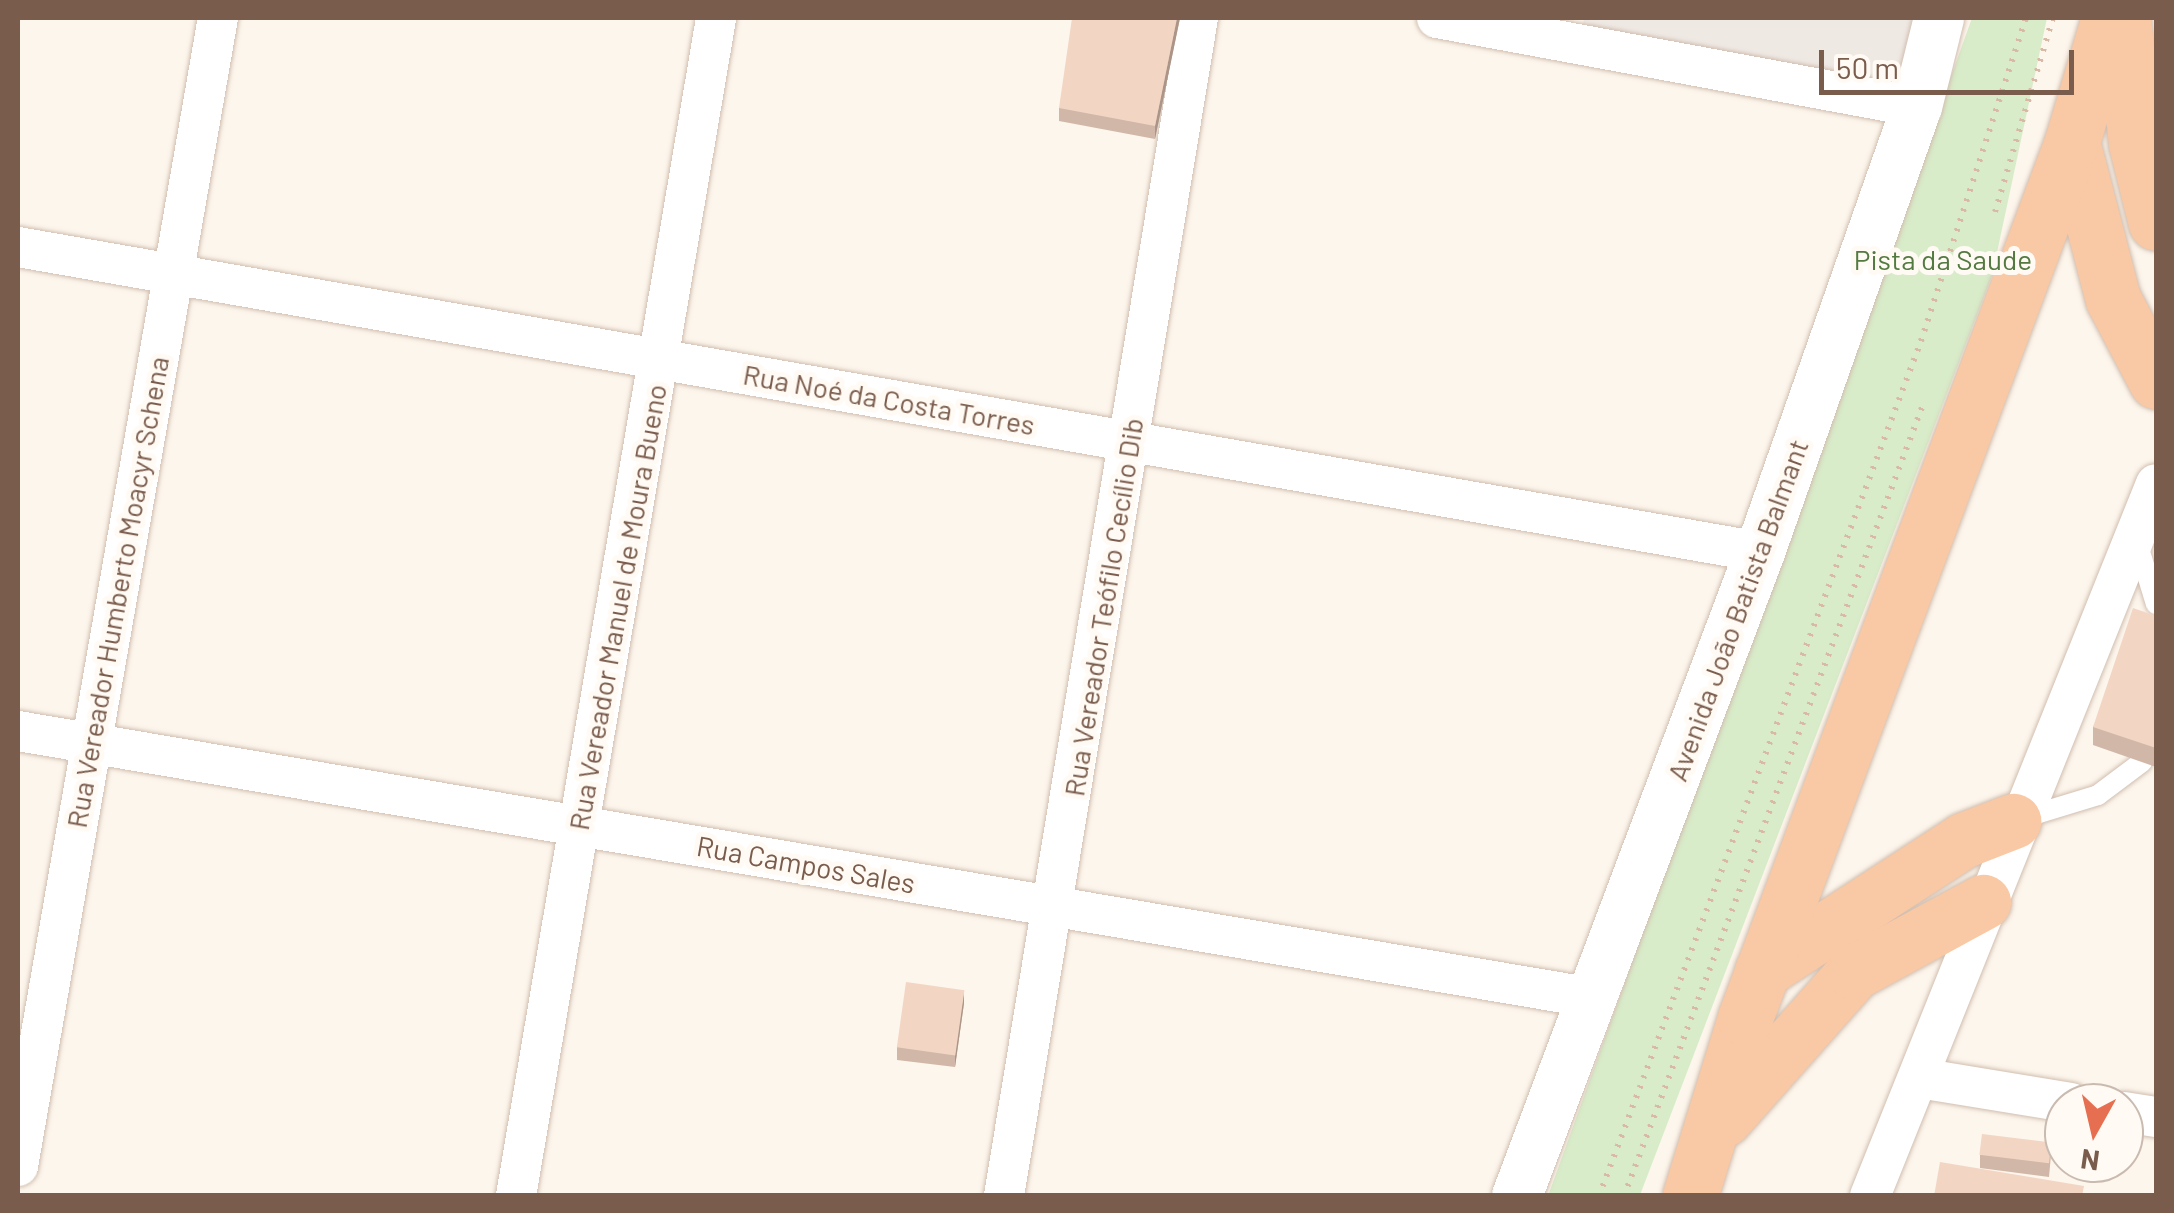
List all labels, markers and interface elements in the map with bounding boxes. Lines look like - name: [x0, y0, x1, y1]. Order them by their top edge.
- scale bar: [1824, 30, 2079, 92]
- text: 50 m: [1836, 49, 1899, 85]
- park label: Pista da Saude: [1854, 242, 2032, 276]
- street label: Rua Vereador Humberto Moacyr Schena: [59, 354, 175, 830]
- street label: Rua Noé da Costa Torres: [741, 357, 1037, 441]
- street label: Rua Vereador Manuel de Moura Bueno: [561, 381, 673, 833]
- street label: Rua Vereador Teófilo Cecílio Dib: [1056, 415, 1150, 799]
- street label: Avenida João Batista Balmant: [1659, 435, 1815, 785]
- street label: Rua Campos Sales: [694, 828, 918, 900]
- north arrow: [2044, 1083, 2144, 1183]
- text: N: [2079, 1143, 2102, 1179]

